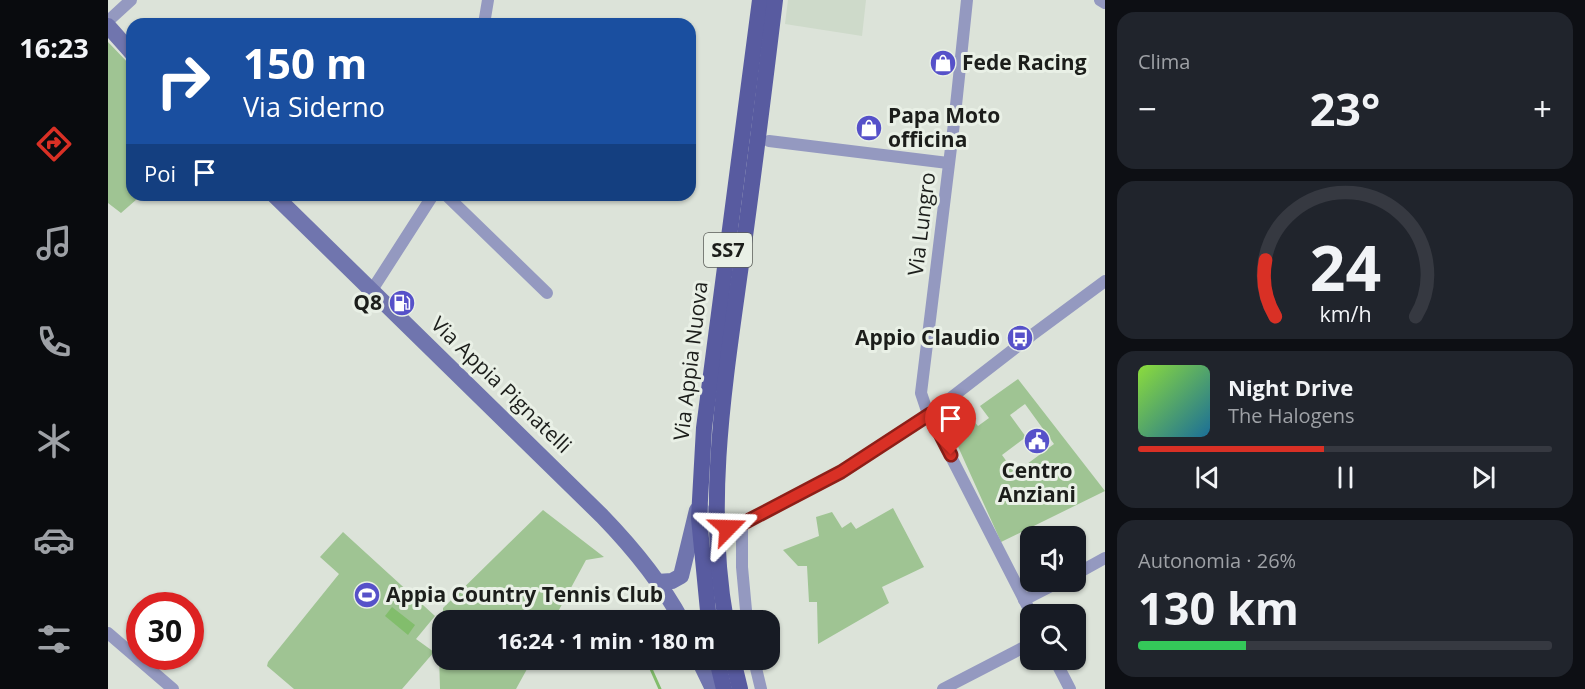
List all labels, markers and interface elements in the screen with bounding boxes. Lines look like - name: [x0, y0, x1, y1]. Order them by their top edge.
- text: 16:23: [19, 29, 89, 66]
- text: 150 m: [243, 34, 367, 91]
- icon: right: [144, 42, 222, 120]
- shop icon: Fede Racing: [928, 48, 958, 78]
- place label: Fede Racing: [962, 48, 1087, 76]
- text: Clima: [1138, 48, 1190, 75]
- text: 23°: [1310, 78, 1380, 139]
- text: −: [1138, 86, 1157, 131]
- text: +: [1533, 86, 1552, 131]
- text: Via Siderno: [243, 88, 385, 125]
- place label: Papa Moto officina: [888, 101, 1000, 153]
- shop icon: Papa Moto officina: [854, 113, 884, 143]
- icon: directions: [33, 123, 75, 165]
- icon: arrive: [188, 156, 221, 189]
- text: Poi: [144, 158, 176, 188]
- street label: Via Lungro: [901, 170, 941, 277]
- icon: music: [33, 222, 75, 264]
- text: 24: [1309, 224, 1381, 309]
- road number: SS7: [704, 233, 752, 267]
- street label: Via Appia Nuova: [666, 280, 714, 442]
- place label: Q8: [353, 288, 382, 316]
- fuel station icon: Q8: [387, 288, 417, 318]
- text: km/h: [1319, 299, 1371, 328]
- street label: Via Appia Pignatelli: [425, 310, 578, 459]
- icon: phone: [33, 321, 75, 363]
- place label: Appio Claudio: [855, 323, 1000, 351]
- bus stop icon: Appio Claudio: [1005, 323, 1035, 353]
- text: Night Drive: [1228, 372, 1353, 402]
- pin: [925, 393, 976, 455]
- icon: arrive: [934, 402, 967, 435]
- text: The Halogens: [1228, 402, 1355, 429]
- icon: climate: [33, 420, 75, 462]
- public building icon: Centro Anziani: [1022, 426, 1052, 456]
- place label: Centro Anziani: [998, 456, 1076, 508]
- icon: previous: [1191, 461, 1224, 494]
- icon: pause: [1329, 461, 1362, 494]
- icon: next: [1467, 461, 1500, 494]
- position arrow: [696, 496, 760, 560]
- icon: car: [33, 519, 75, 561]
- map controls: [1020, 526, 1086, 670]
- button: sound: [1020, 526, 1086, 592]
- text: Autonomia · 26%: [1138, 547, 1296, 574]
- text: 130 km: [1138, 577, 1299, 638]
- sports icon: Appia Country Tennis Club: [352, 580, 382, 610]
- place label: Appia Country Tennis Club: [386, 580, 663, 608]
- speed limit sign: 30: [126, 592, 204, 670]
- button: search: [1020, 604, 1086, 670]
- icon: filters: [33, 618, 75, 660]
- text: 16:24 · 1 min · 180 m: [497, 625, 715, 655]

